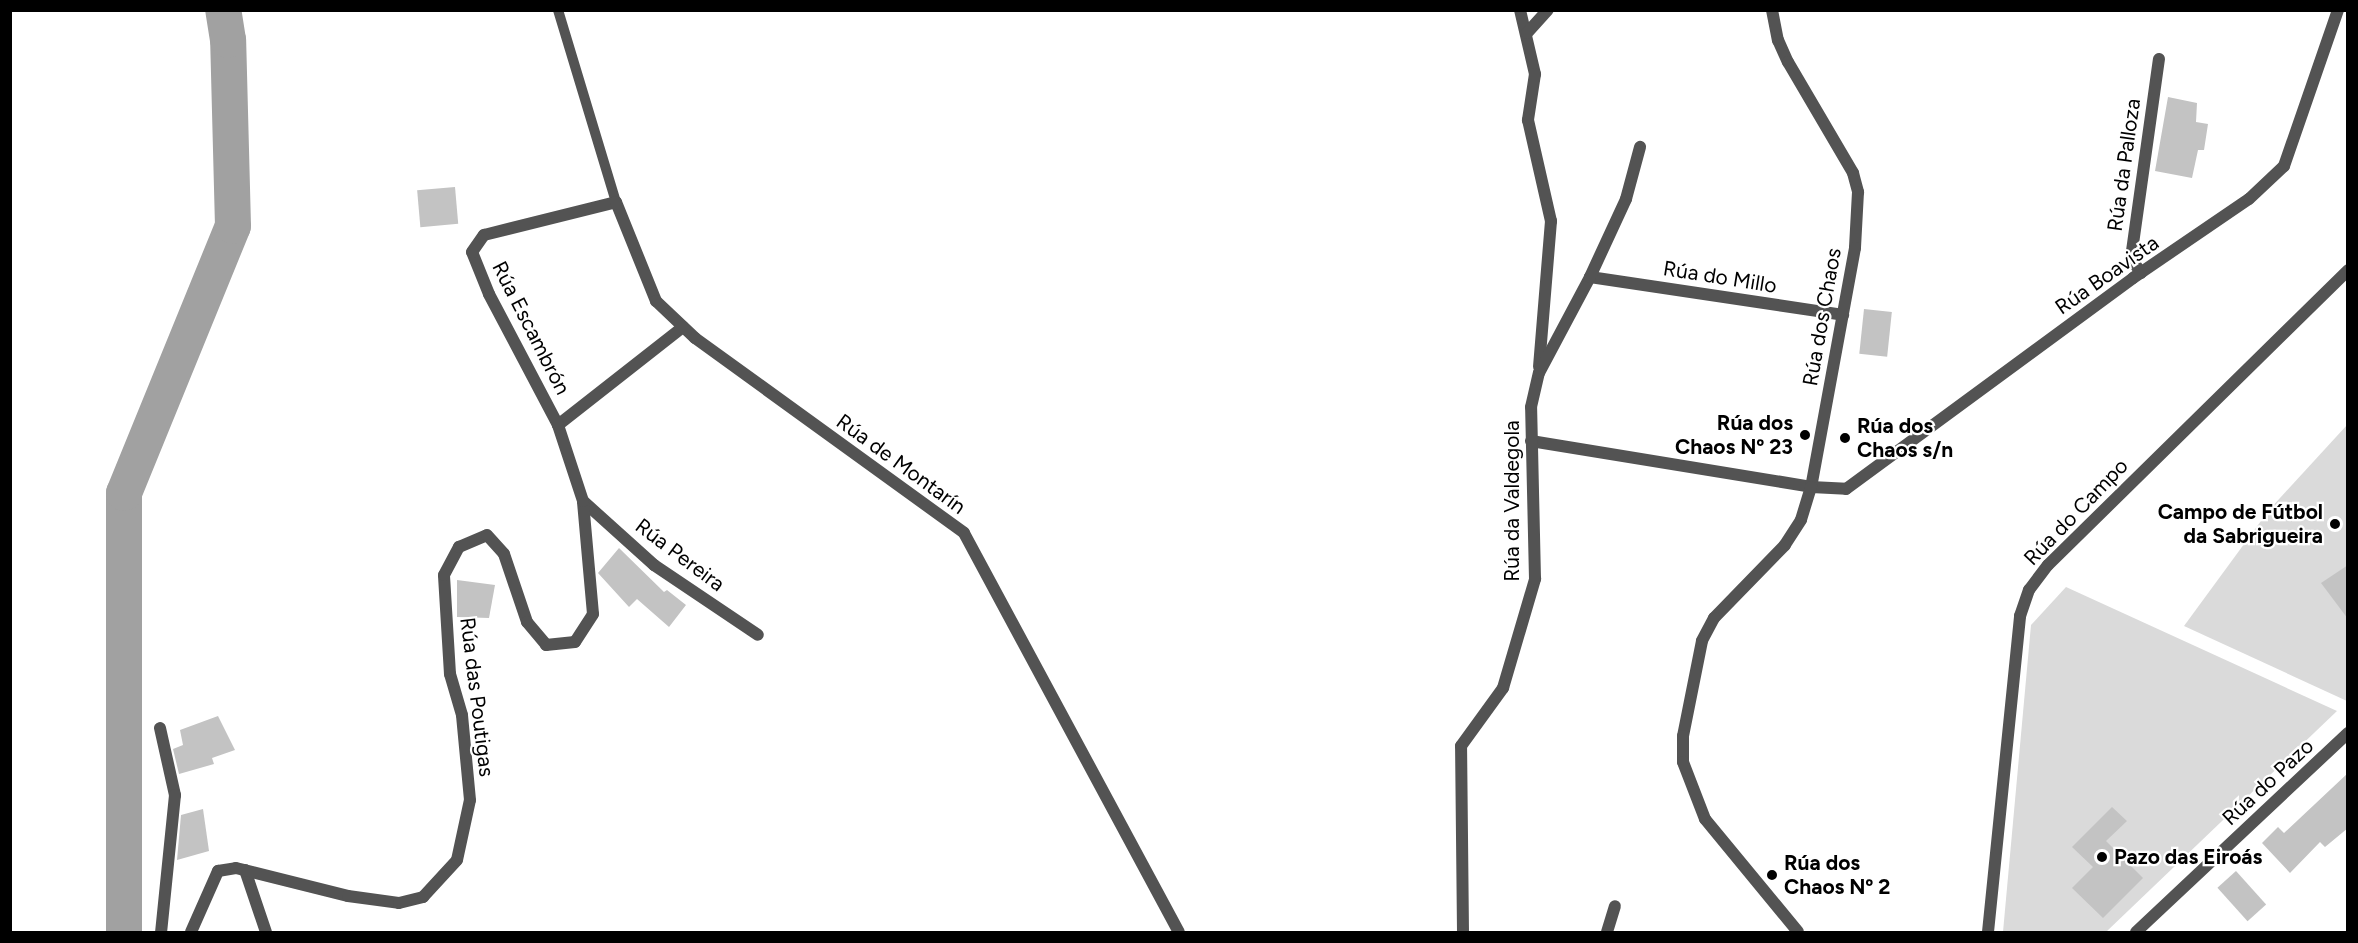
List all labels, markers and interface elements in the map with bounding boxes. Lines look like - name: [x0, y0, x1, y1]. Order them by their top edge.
- street label: Rúa da Palloza: [2102, 97, 2146, 233]
- street label: Rúa Boavista: [2050, 230, 2164, 320]
- street label: Rúa dos Chaos: [1797, 246, 1847, 388]
- street label: Rúa do Millo: [1661, 256, 1779, 298]
- street label: Rúa Escambrón: [487, 257, 575, 399]
- street label: Rúa de Montarín: [831, 409, 971, 519]
- place label: Rúa dos Chaos Nº 23: [1675, 410, 1793, 460]
- place label: Rúa dos Chaos s/n: [1857, 413, 1953, 463]
- street label: Rúa da Valdegola: [1499, 420, 1525, 582]
- marker: Rúa dos Chaos Nº 23: [1798, 428, 1812, 442]
- marker: Rúa dos Chaos s/n: [1838, 431, 1852, 445]
- street label: Rúa do Campo: [2019, 453, 2133, 571]
- place label: Campo de Fútbol da Sabrigueira: [2158, 499, 2323, 549]
- street label: Rúa Pereira: [630, 513, 730, 597]
- marker: Campo de Fútbol da Sabrigueira: [2328, 517, 2342, 531]
- street label: Rúa das Poutigas: [455, 616, 499, 778]
- street label: Rúa do Pazo: [2217, 733, 2319, 831]
- place label: Pazo das Eiroás: [2114, 844, 2262, 870]
- place label: Rúa dos Chaos Nº 2: [1784, 850, 1890, 900]
- marker: Pazo das Eiroás: [2095, 850, 2109, 864]
- marker: Rúa dos Chaos Nº 2: [1765, 868, 1779, 882]

